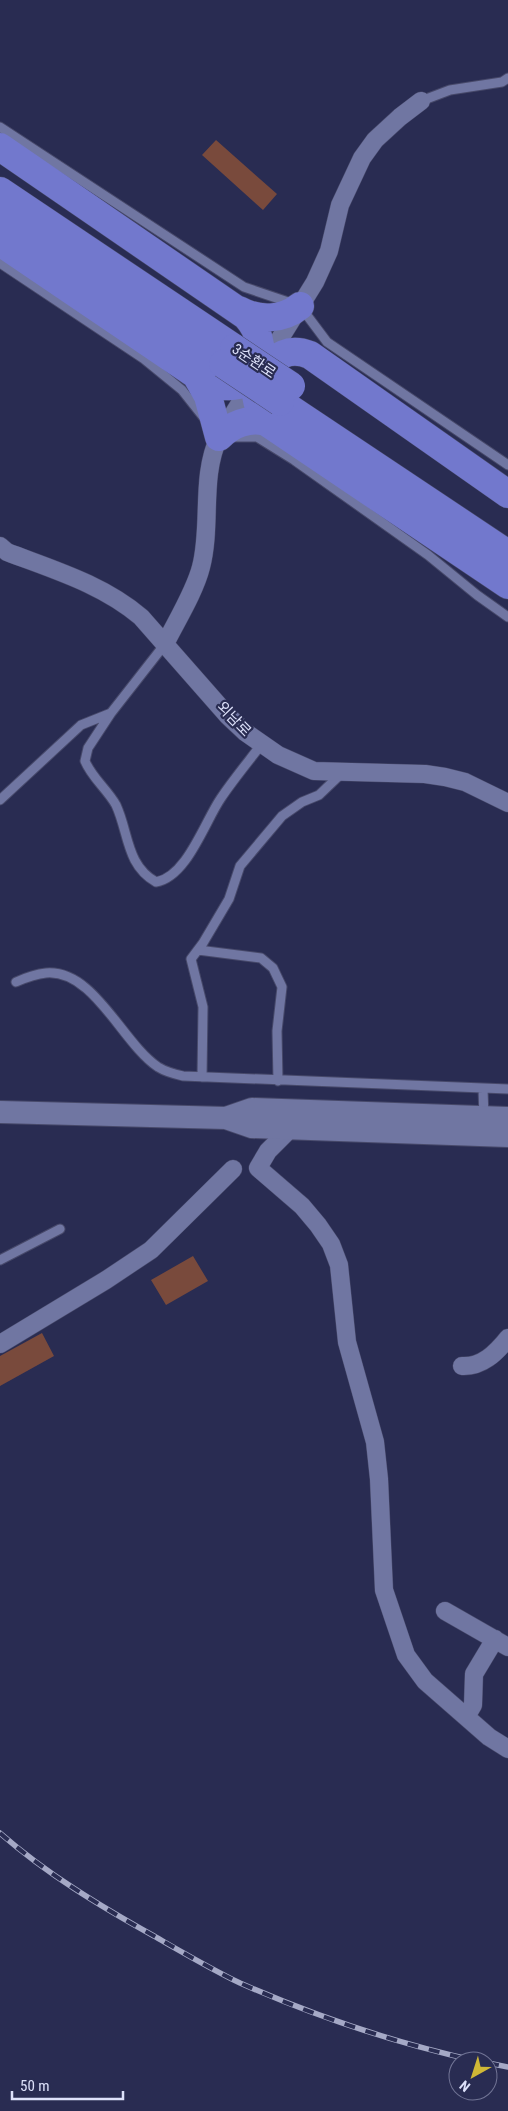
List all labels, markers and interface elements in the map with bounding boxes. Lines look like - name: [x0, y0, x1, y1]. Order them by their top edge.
- street label: 3순환로: [229, 340, 279, 382]
- street label: 외남로: [213, 698, 255, 740]
- north arrow: [448, 2051, 498, 2101]
- scale bar: [12, 2068, 124, 2100]
- text: 50 m: [20, 2077, 50, 2095]
- text: N: [456, 2077, 473, 2095]

